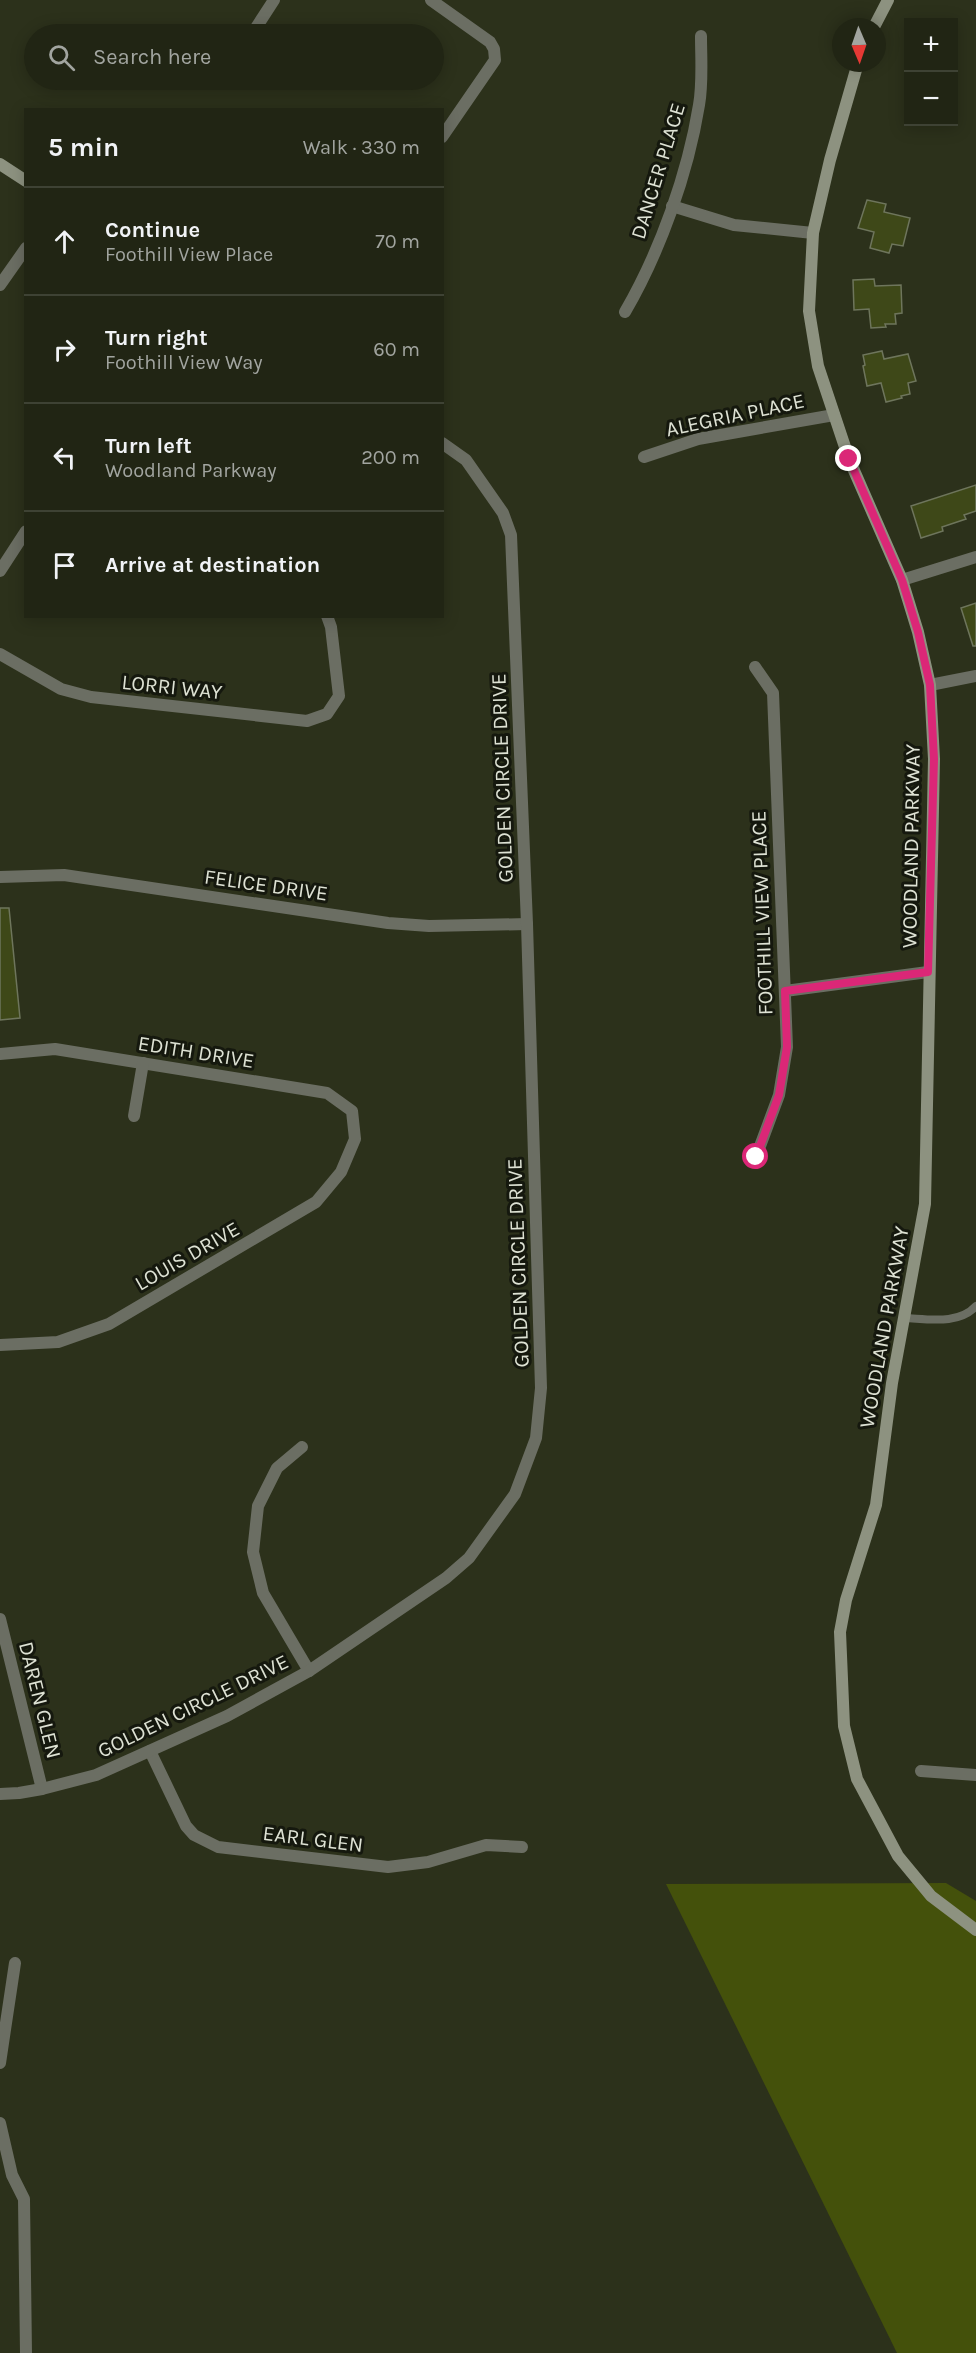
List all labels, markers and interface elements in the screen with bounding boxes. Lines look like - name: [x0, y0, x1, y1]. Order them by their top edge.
- north arrow: [832, 18, 886, 72]
- map controls: [904, 18, 958, 126]
- button: +: [904, 18, 958, 72]
- search box: [24, 24, 444, 90]
- icon: search: [45, 41, 78, 74]
- text: Search here: [93, 44, 211, 70]
- button: −: [904, 72, 958, 126]
- street label: DANCER PLACE: [626, 100, 690, 242]
- text: 5 min: [48, 132, 119, 163]
- text: Walk · 330 m: [303, 136, 420, 159]
- text: Continue: [105, 217, 200, 243]
- icon: ahead: [48, 225, 81, 258]
- text: 70 m: [375, 230, 420, 253]
- text: Foothill View Place: [105, 243, 273, 266]
- text: Turn right: [105, 325, 208, 351]
- icon: right: [48, 333, 81, 366]
- text: 60 m: [373, 338, 420, 361]
- text: Foothill View Way: [105, 351, 263, 374]
- street label: ALEGRIA PLACE: [663, 389, 807, 441]
- text: Turn left: [105, 433, 192, 459]
- icon: left: [48, 441, 81, 474]
- route end: [835, 445, 861, 471]
- text: 200 m: [361, 446, 420, 469]
- text: Woodland Parkway: [105, 459, 277, 482]
- icon: arrive: [48, 549, 81, 582]
- text: Arrive at destination: [105, 552, 320, 578]
- street label: LORRI WAY: [120, 670, 224, 704]
- street label: GOLDEN CIRCLE DRIVE: [486, 673, 518, 883]
- street label: WOODLAND PARKWAY: [897, 743, 925, 948]
- street label: FOOTHILL VIEW PLACE: [746, 810, 778, 1016]
- street label: FELICE DRIVE: [203, 864, 329, 906]
- street label: EDITH DRIVE: [136, 1031, 256, 1073]
- route start: [742, 1143, 768, 1169]
- street label: GOLDEN CIRCLE DRIVE: [502, 1158, 534, 1368]
- street label: LOUIS DRIVE: [130, 1216, 244, 1296]
- street label: WOODLAND PARKWAY: [854, 1224, 914, 1430]
- street label: DAREN GLEN: [14, 1639, 66, 1761]
- street label: GOLDEN CIRCLE DRIVE: [94, 1649, 292, 1763]
- street label: EARL GLEN: [261, 1821, 365, 1857]

